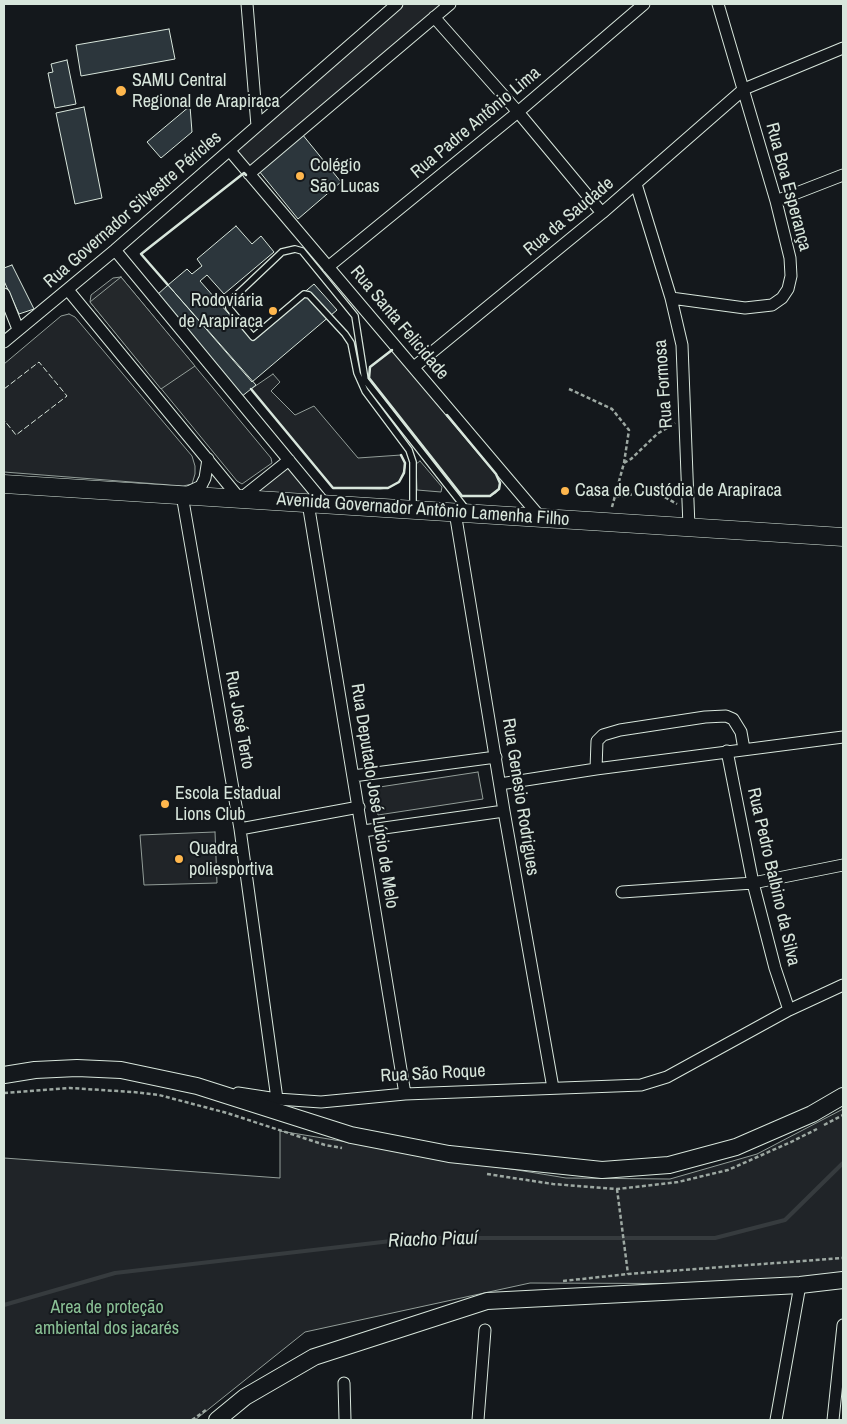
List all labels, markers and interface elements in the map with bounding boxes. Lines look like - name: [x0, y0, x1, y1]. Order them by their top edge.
- street label: Rua Padre Antônio Lima: [407, 63, 545, 183]
- place label: SAMU Central Regional de Arapiraca: [132, 70, 280, 112]
- marker: SAMU Central Regional de Arapiraca: [114, 84, 128, 98]
- street label: Rua Boa Esperança: [760, 120, 816, 254]
- street label: Rua Governador Silvestre Péricles: [40, 127, 226, 293]
- place label: Colégio São Lucas: [310, 155, 380, 198]
- marker: Colégio São Lucas: [294, 170, 306, 182]
- street label: Rua da Saudade: [520, 173, 618, 261]
- street label: Rua Santa Felicidade: [345, 262, 453, 384]
- place label: Rodoviária de Arapiraca: [178, 290, 263, 332]
- marker: Rodoviária de Arapiraca: [267, 305, 279, 317]
- street label: Rua Formosa: [650, 339, 678, 429]
- place label: Casa de Custódia de Arapiraca: [575, 480, 782, 502]
- marker: Casa de Custódia de Arapiraca: [559, 485, 571, 497]
- street label: Avenida Governador Antônio Lamenha Filho: [276, 489, 570, 531]
- street label: Rua José Terto: [220, 669, 258, 771]
- street label: Rua Deputado José Lúcio de Melo: [346, 682, 402, 910]
- street label: Rua Genesio Rodrigues: [497, 717, 543, 877]
- place label: Escola Estadual Lions Club: [175, 783, 281, 826]
- street label: Rua Pedro Balbino da Silva: [742, 786, 804, 968]
- marker: Escola Estadual Lions Club: [159, 798, 171, 810]
- place label: Quadra poliesportiva: [189, 838, 274, 881]
- marker: Quadra poliesportiva: [173, 853, 185, 865]
- street label: Rua São Roque: [380, 1060, 486, 1088]
- water label: Riacho Piauí: [388, 1227, 478, 1253]
- park label: Area de proteção ambiental dos jacarés: [35, 1297, 179, 1340]

